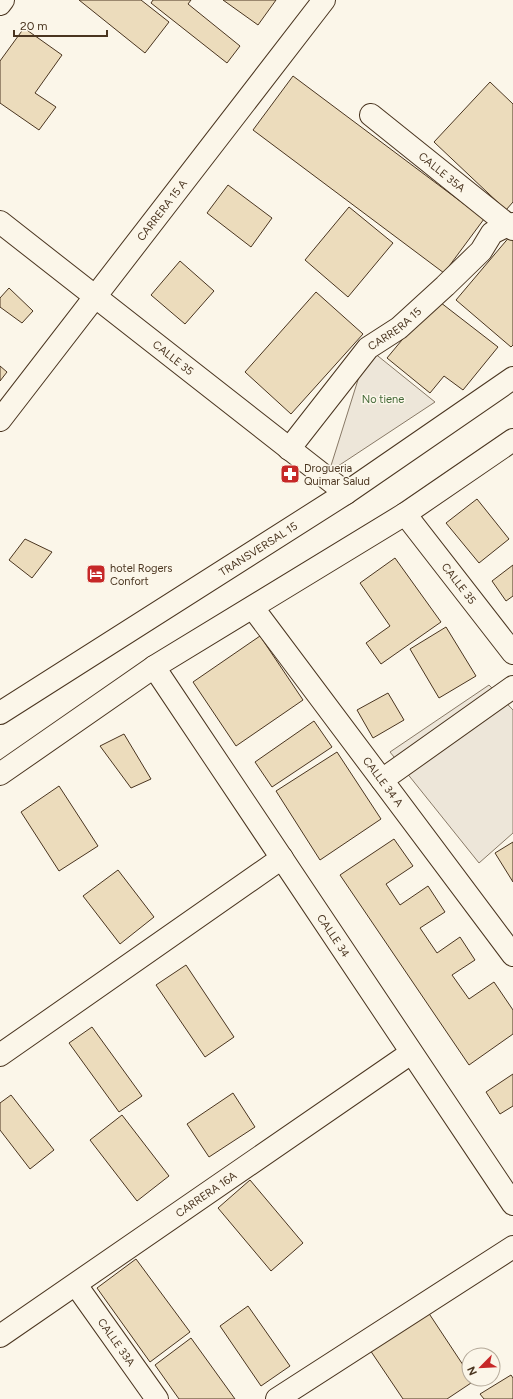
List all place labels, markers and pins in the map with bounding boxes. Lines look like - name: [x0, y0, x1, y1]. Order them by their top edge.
- place label: Drogueria Quimar Salud: [304, 462, 370, 488]
- pharmacy icon: Drogueria Quimar Salud: [279, 463, 301, 485]
- place label: hotel Rogers Confort: [110, 562, 172, 588]
- hotel icon: hotel Rogers Confort: [85, 563, 107, 585]

